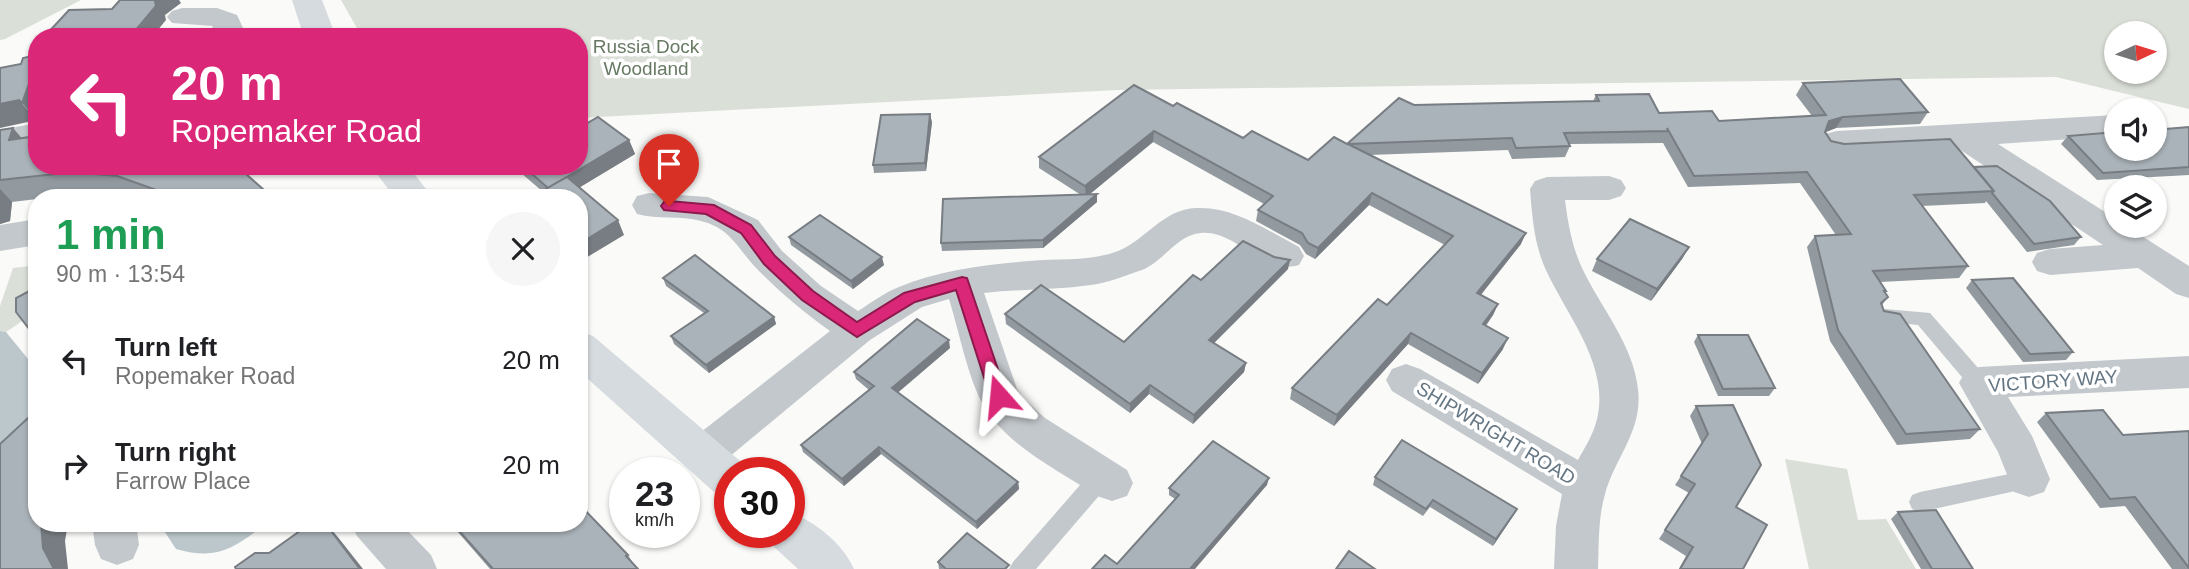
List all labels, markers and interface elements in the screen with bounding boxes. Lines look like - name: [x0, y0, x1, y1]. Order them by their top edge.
- north arrow: [2104, 21, 2166, 84]
- map controls: [2104, 21, 2167, 238]
- park label: Russia Dock Woodland: [593, 36, 700, 79]
- icon: left: [56, 56, 147, 147]
- text: 20 m: [171, 56, 283, 110]
- button: sound: [2104, 98, 2167, 161]
- text: Ropemaker Road: [171, 113, 422, 149]
- pin: [639, 134, 699, 206]
- icon: arrive: [650, 145, 688, 183]
- button: layers: [2104, 175, 2167, 238]
- text: 1 min: [56, 211, 166, 258]
- button: close: [486, 212, 560, 286]
- text: 90 m · 13:54: [56, 261, 185, 287]
- text: Turn left: [115, 332, 217, 362]
- icon: left: [56, 342, 94, 380]
- text: 20 m: [502, 345, 560, 375]
- position arrow: [962, 359, 1036, 433]
- text: Ropemaker Road: [115, 363, 295, 389]
- street label: VICTORY WAY: [1987, 366, 2119, 396]
- street label: SHIPWRIGHT ROAD: [1413, 377, 1579, 489]
- text: Turn right: [115, 437, 236, 467]
- icon: right: [56, 447, 94, 485]
- text: 20 m: [502, 450, 560, 480]
- speed limit sign: 30: [714, 457, 805, 548]
- text: Farrow Place: [115, 468, 250, 494]
- text: 23: [635, 474, 674, 513]
- text: km/h: [635, 510, 674, 530]

